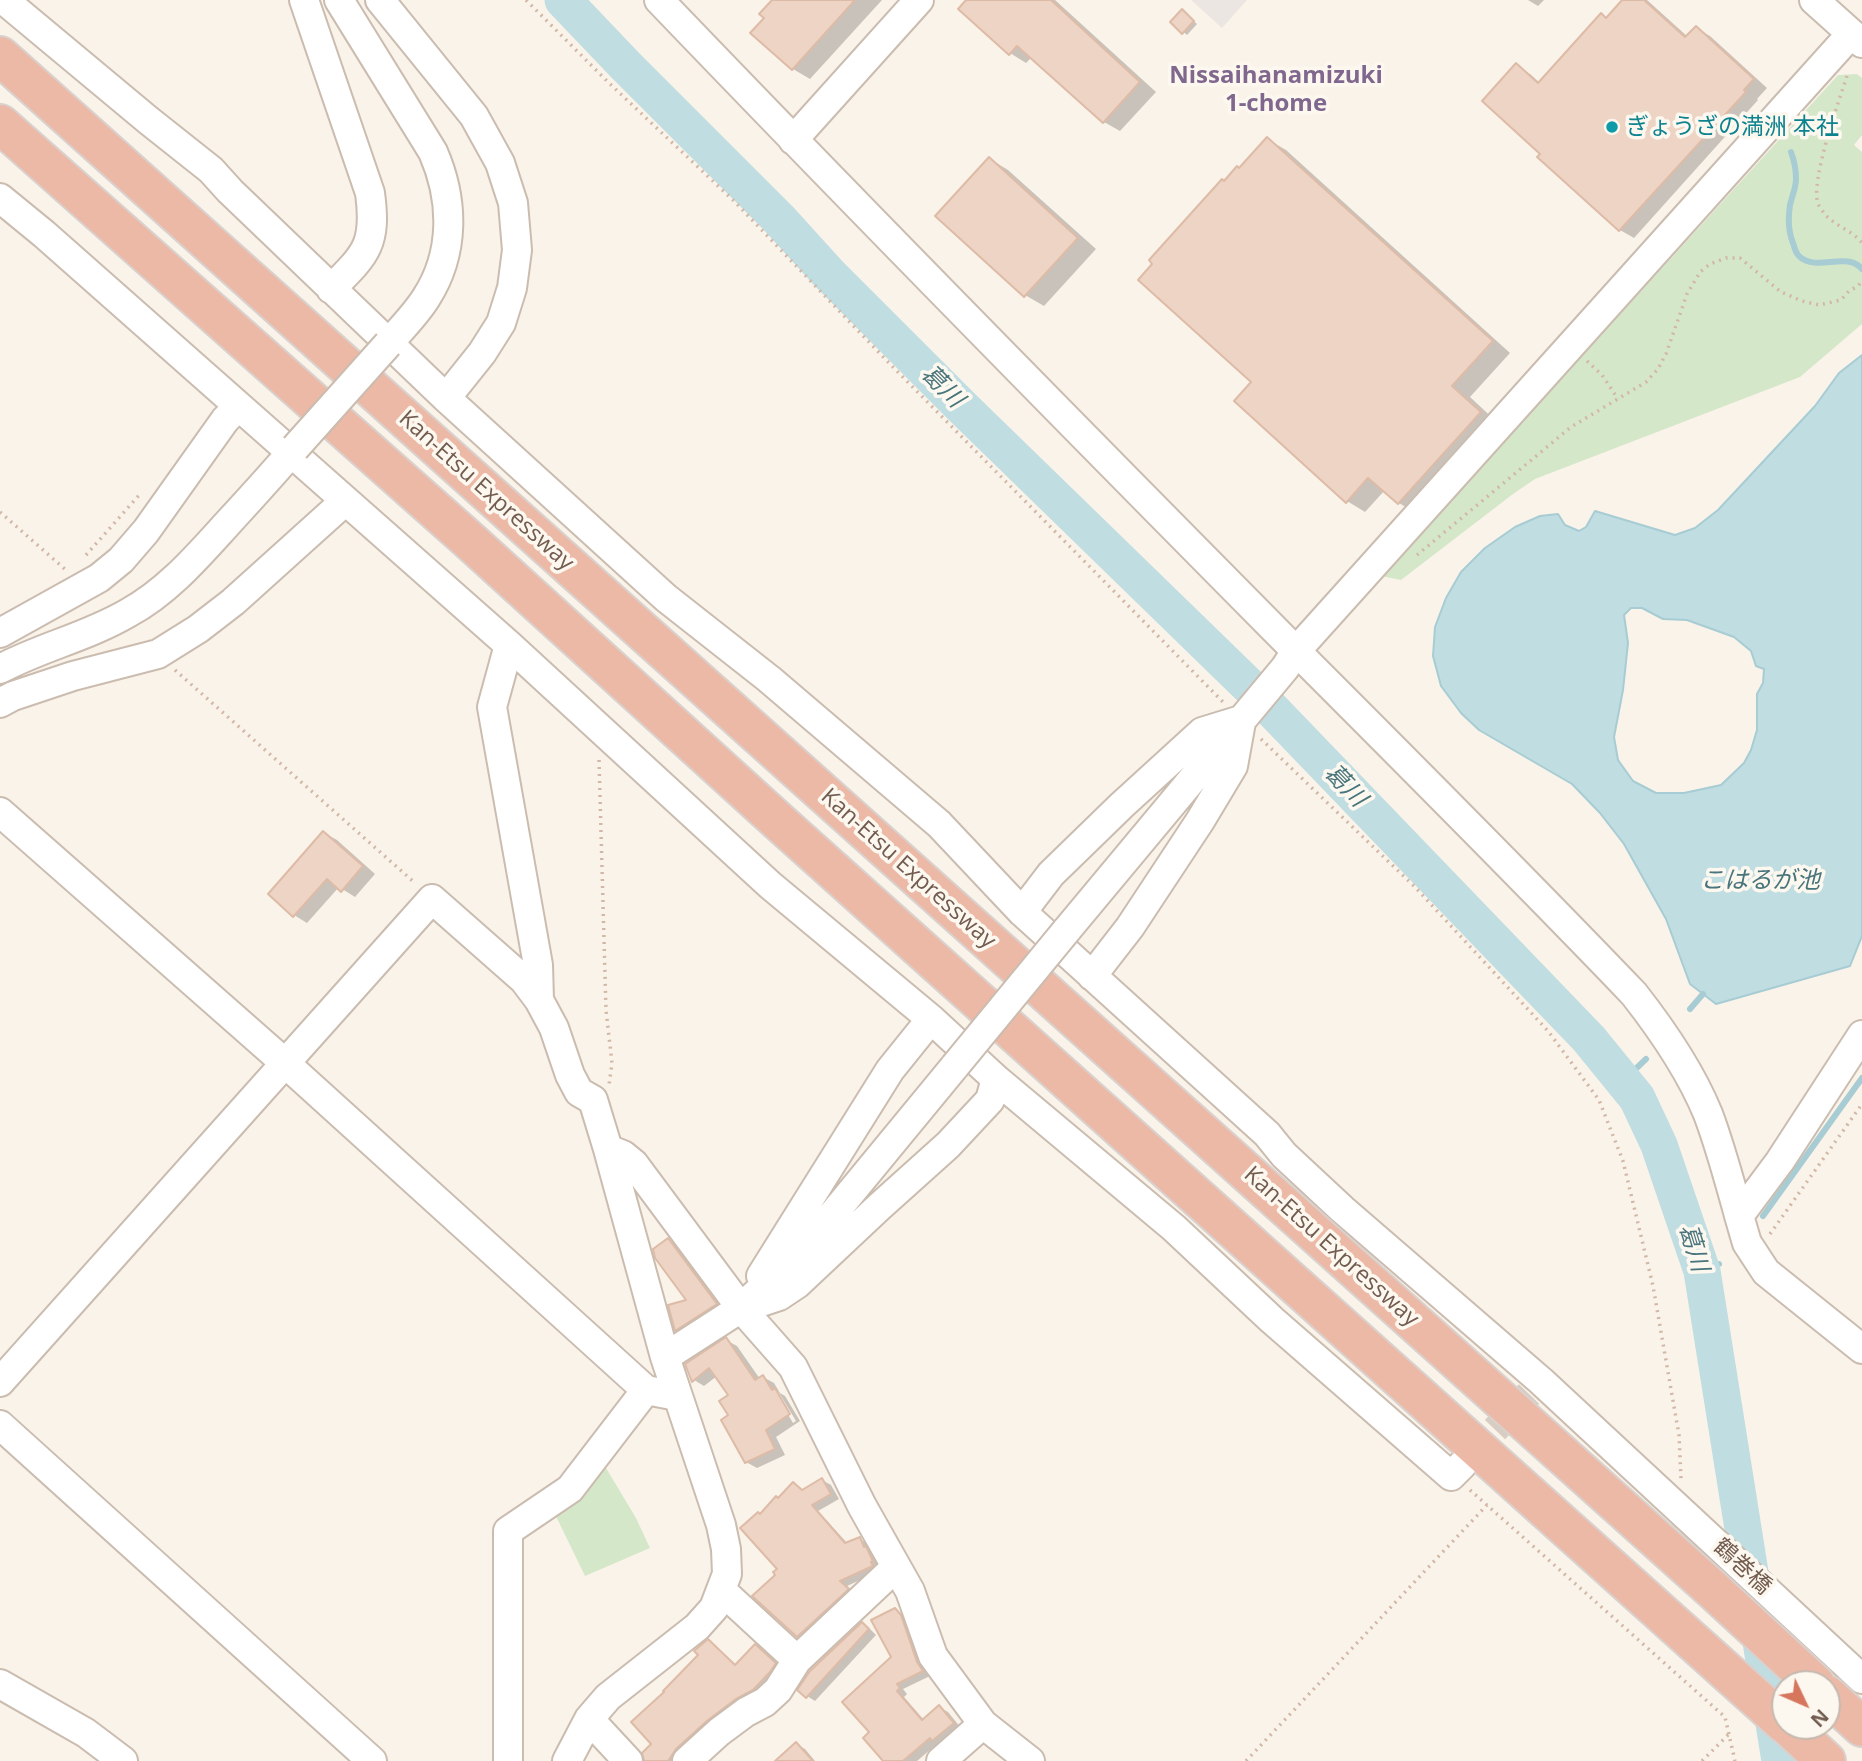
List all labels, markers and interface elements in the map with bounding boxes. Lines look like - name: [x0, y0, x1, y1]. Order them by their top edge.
- district label: Nissaihanamizuki 1-chome: [1169, 62, 1383, 118]
- place label: ぎょうざの満洲 本社: [1626, 113, 1839, 141]
- marker: ぎょうざの満洲 本社: [1604, 119, 1620, 135]
- water label: 葛川: [915, 360, 969, 414]
- street label: Kan-Etsu Expressway: [393, 405, 579, 577]
- water label: 葛川: [1318, 759, 1372, 813]
- street label: Kan-Etsu Expressway: [815, 783, 1001, 955]
- water label: こはるが池: [1700, 867, 1820, 895]
- street label: Kan-Etsu Expressway: [1238, 1161, 1424, 1333]
- water label: 葛川: [1672, 1221, 1714, 1275]
- street label: 鶴巻橋: [1707, 1533, 1777, 1601]
- north arrow: [1771, 1670, 1841, 1740]
- text: N: [1805, 1704, 1834, 1733]

